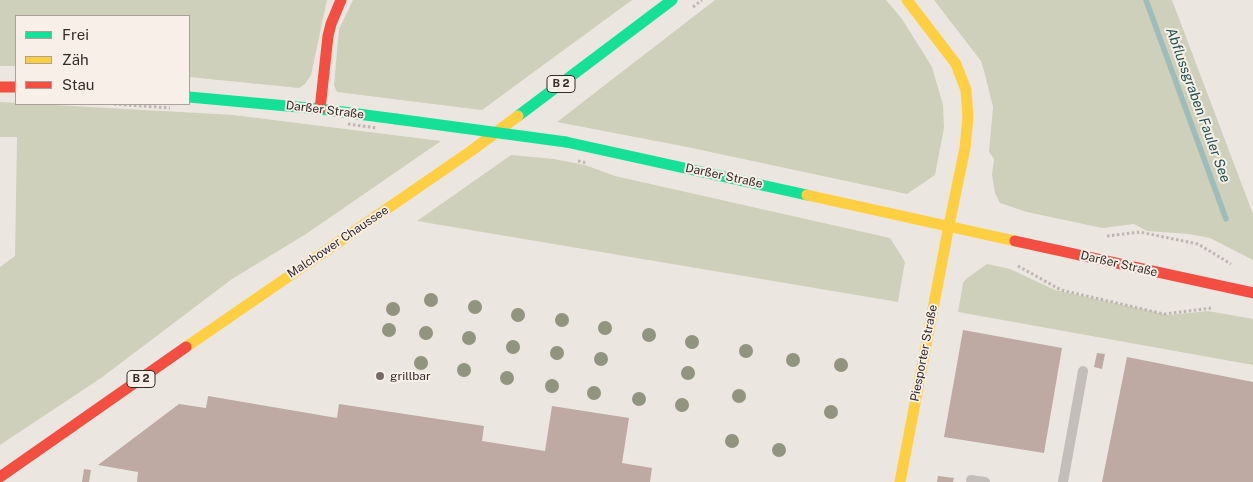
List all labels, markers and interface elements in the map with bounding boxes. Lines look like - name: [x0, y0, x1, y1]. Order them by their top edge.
- legend: [15, 15, 190, 105]
- water label: Abflussgraben Fauler See: [1162, 25, 1234, 185]
- text: Frei: [62, 26, 89, 43]
- text: Zäh: [62, 51, 89, 68]
- text: Stau: [62, 76, 95, 93]
- road number: B 2: [547, 76, 575, 92]
- street label: Darßer Straße: [285, 98, 365, 122]
- street label: Darßer Straße: [684, 161, 764, 191]
- street label: Malchower Chaussee: [285, 203, 391, 281]
- street label: Darßer Straße: [1079, 248, 1159, 280]
- street label: Piesporter Straße: [908, 303, 940, 403]
- place label: grillbar: [390, 369, 431, 383]
- road number: B 2: [127, 370, 155, 388]
- marker: grillbar: [374, 370, 386, 382]

